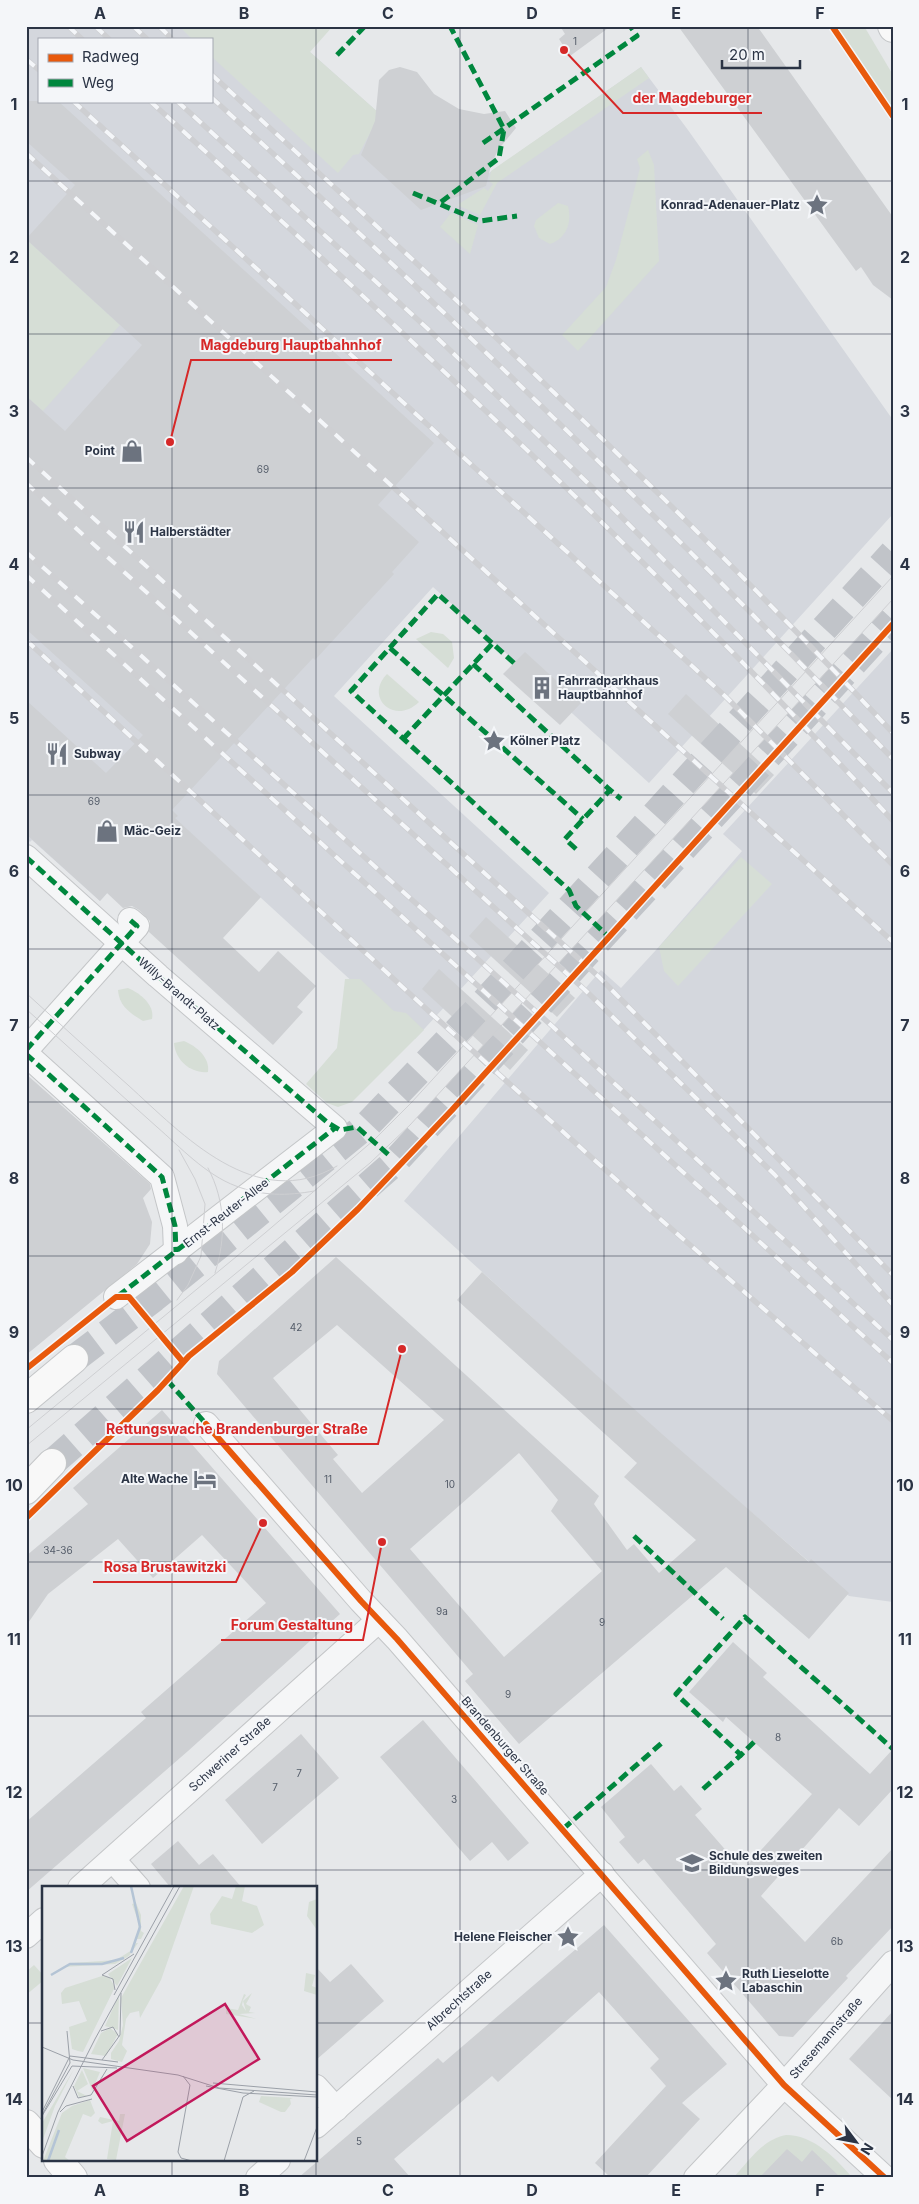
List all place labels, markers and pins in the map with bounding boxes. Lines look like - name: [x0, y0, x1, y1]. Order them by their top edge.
- callout: der Magdeburger: [623, 84, 762, 113]
- place icon: Konrad-Adenauer-Platz: [804, 192, 830, 218]
- place label: Konrad-Adenauer-Platz: [661, 197, 800, 212]
- callout: Magdeburg Hauptbahnhof: [191, 331, 392, 360]
- shop icon: Point: [119, 438, 145, 464]
- place label: Point: [85, 443, 116, 458]
- restaurant icon: Halberstädter: [121, 519, 147, 545]
- place label: Halberstädter: [150, 524, 231, 539]
- place label: Fahrradparkhaus Hauptbahnhof: [558, 673, 659, 702]
- building icon: Fahrradparkhaus Hauptbahnhof: [529, 675, 555, 701]
- place icon: Kölner Platz: [481, 728, 507, 754]
- place label: Kölner Platz: [510, 733, 581, 748]
- restaurant icon: Subway: [44, 741, 70, 767]
- place label: Subway: [74, 746, 122, 761]
- shop icon: Mäc-Geiz: [94, 818, 120, 844]
- place label: Mäc-Geiz: [124, 823, 181, 838]
- callout: Rettungswache Brandenburger Straße: [96, 1415, 378, 1444]
- hotel icon: Alte Wache: [192, 1466, 218, 1492]
- place label: Alte Wache: [121, 1471, 188, 1486]
- callout: Rosa Brustawitzki: [93, 1553, 236, 1582]
- callout: Forum Gestaltung: [221, 1611, 363, 1640]
- place label: Schule des zweiten Bildungsweges: [709, 1848, 823, 1877]
- school or university icon: Schule des zweiten Bildungsweges: [679, 1850, 705, 1876]
- place icon: Helene Fleischer: [555, 1924, 581, 1950]
- place label: Helene Fleischer: [454, 1929, 552, 1944]
- place label: Ruth Lieselotte Labaschin: [742, 1966, 829, 1995]
- place icon: Ruth Lieselotte Labaschin: [713, 1968, 739, 1994]

